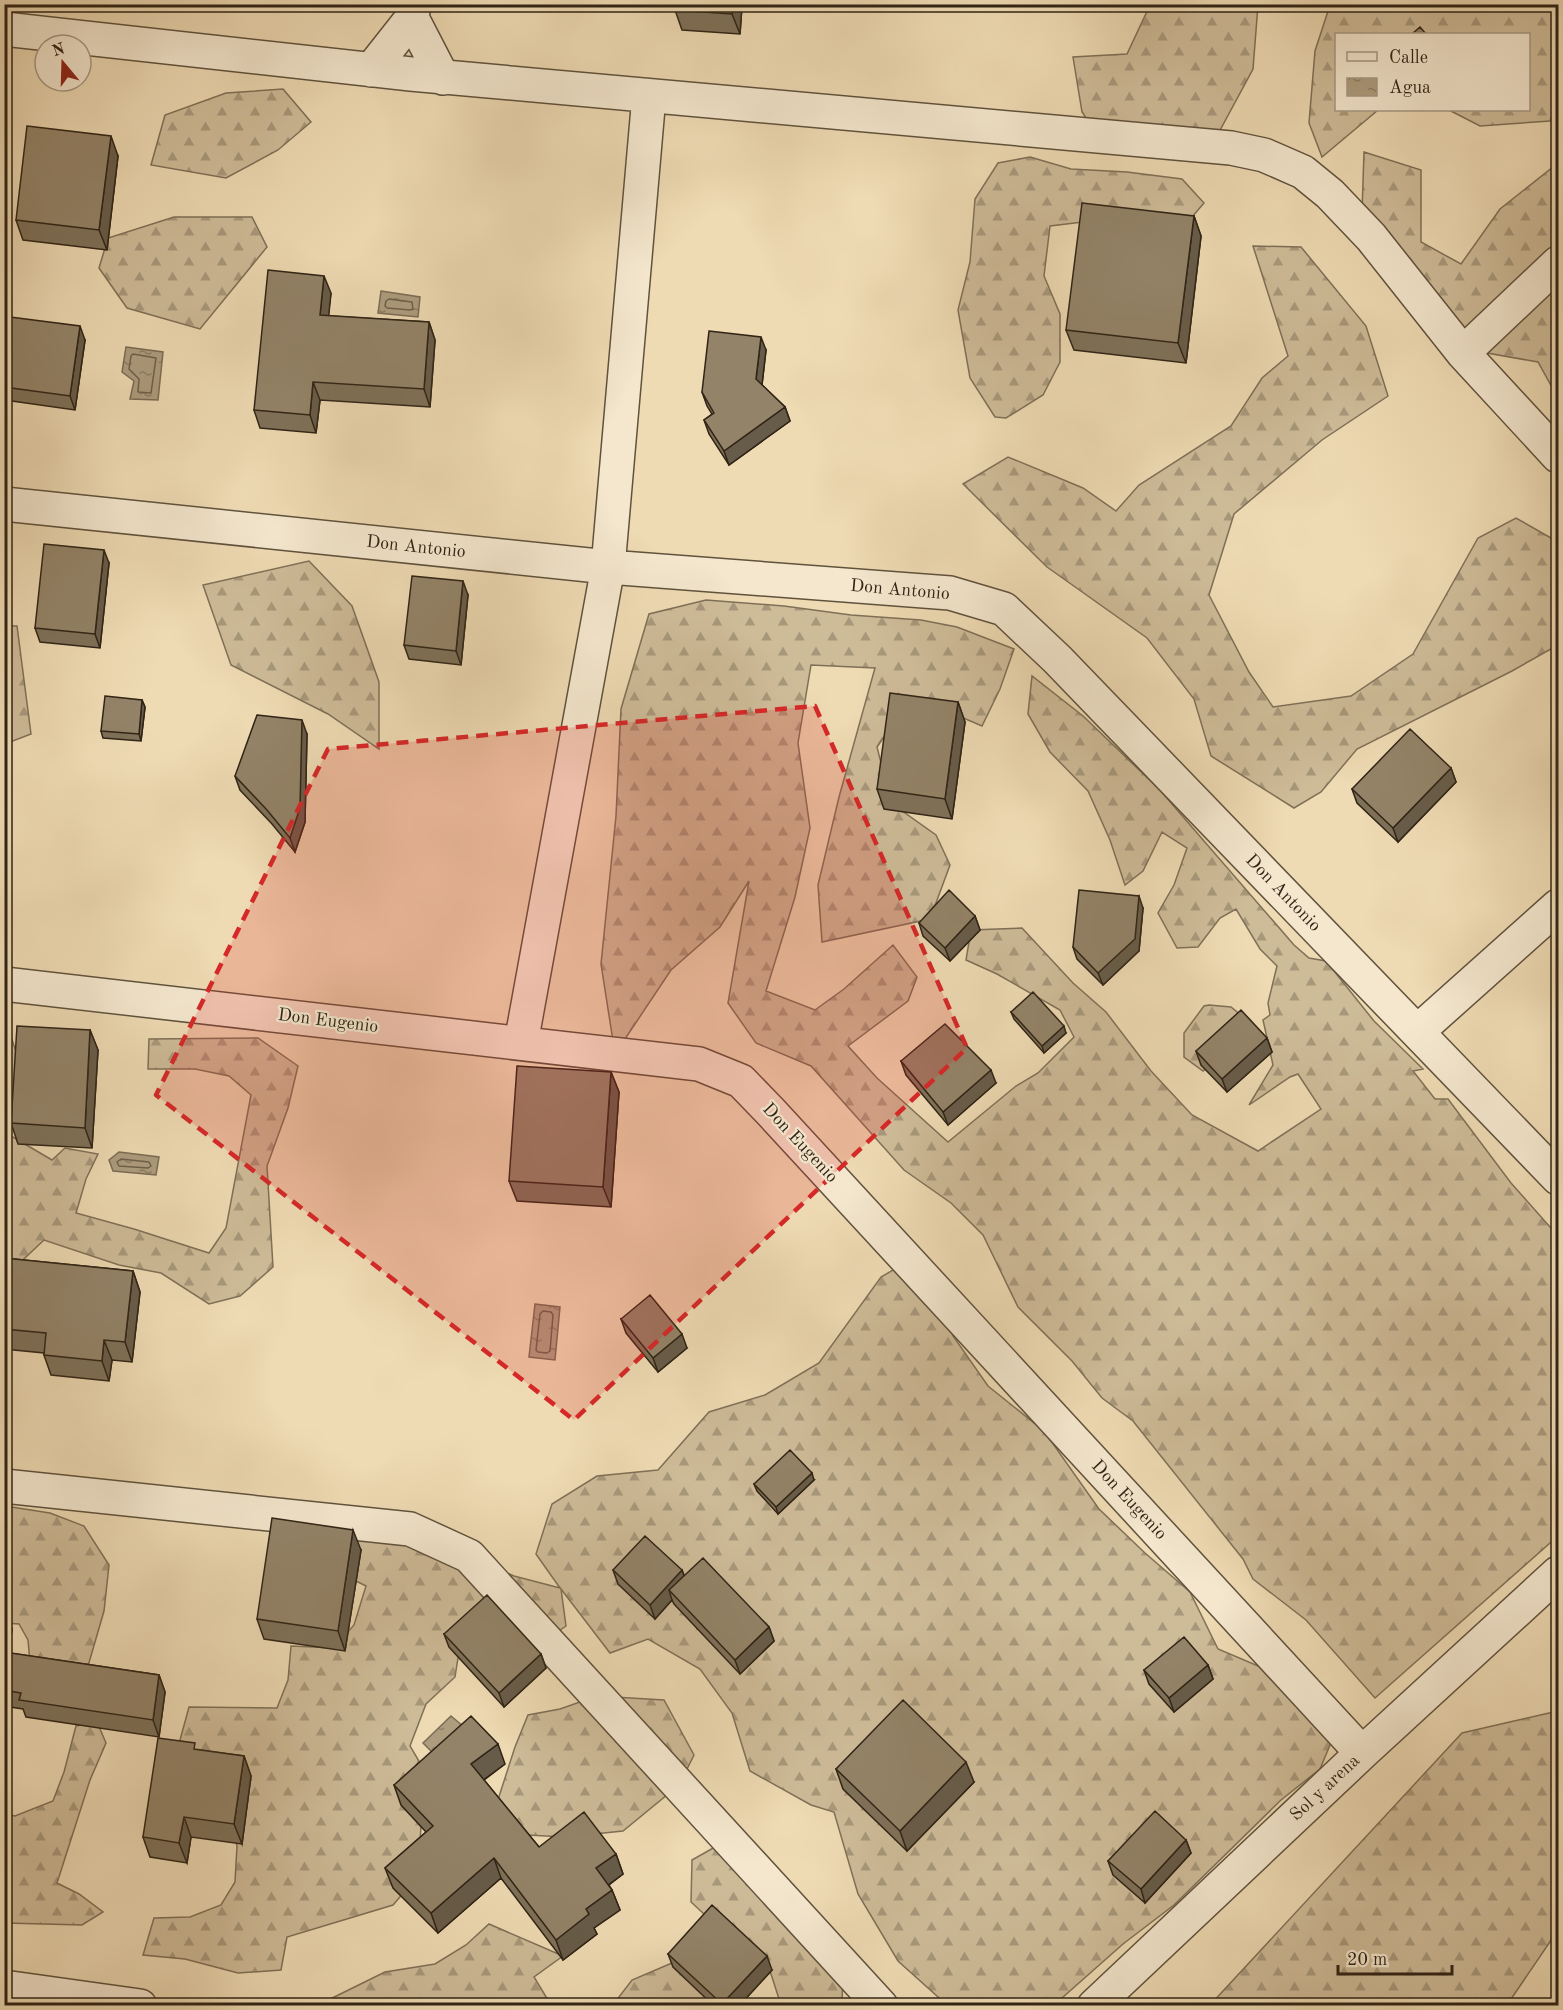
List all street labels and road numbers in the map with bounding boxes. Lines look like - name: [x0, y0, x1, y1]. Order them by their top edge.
- street label: Don Antonio: [365, 533, 467, 561]
- street label: Don Antonio: [849, 577, 951, 603]
- street label: Don Antonio: [1242, 851, 1324, 935]
- street label: Don Eugenio: [277, 1006, 379, 1036]
- street label: Don Eugenio: [759, 1100, 841, 1186]
- street label: Don Eugenio: [1088, 1457, 1170, 1543]
- street label: Sol y arena: [1287, 1751, 1363, 1824]

